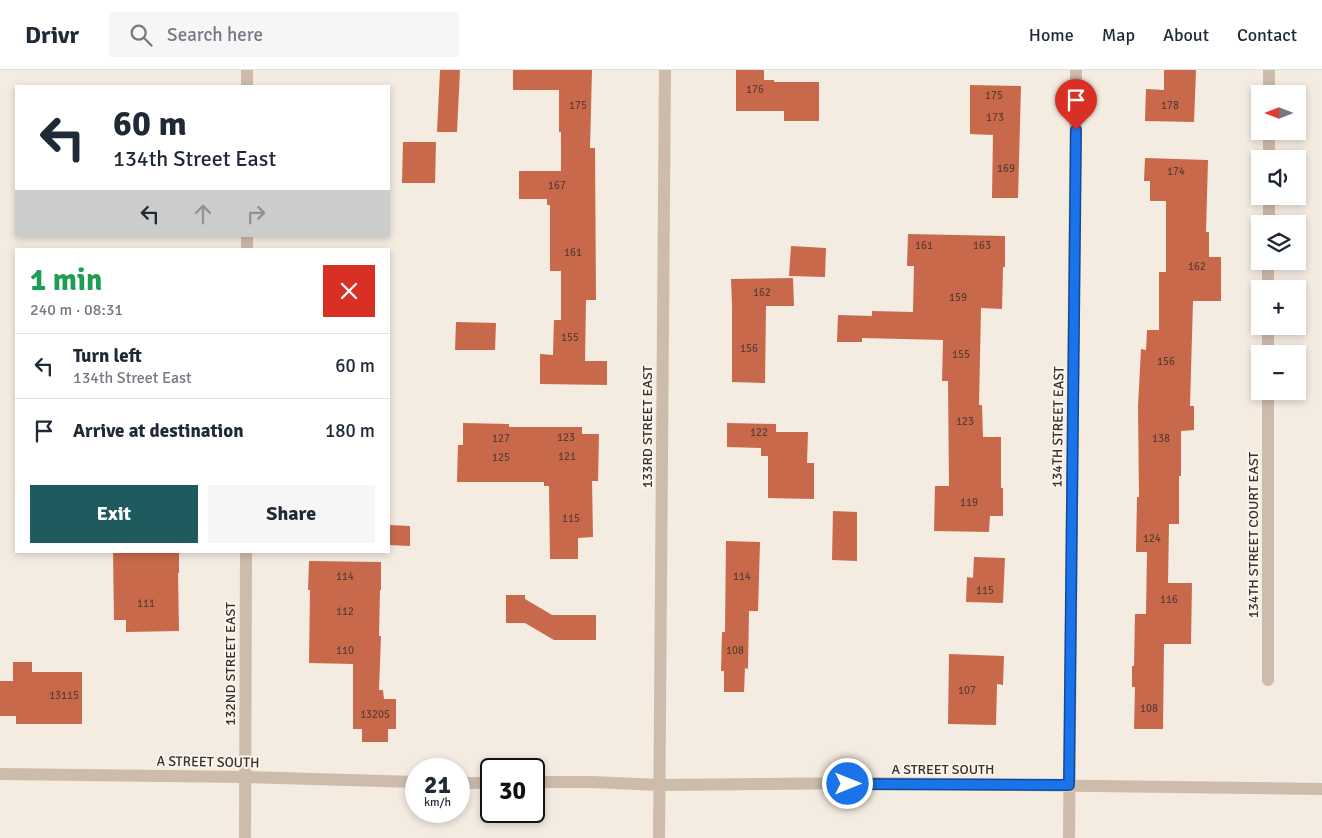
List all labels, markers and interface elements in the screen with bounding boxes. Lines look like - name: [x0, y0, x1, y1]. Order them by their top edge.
- search box: [109, 12, 459, 57]
- text: Drivr: [25, 20, 79, 50]
- icon: search: [127, 21, 155, 49]
- text: Search here: [167, 23, 263, 47]
- text: Home: [1029, 24, 1074, 46]
- text: Map: [1102, 24, 1135, 46]
- text: About: [1163, 24, 1209, 46]
- text: Contact: [1237, 24, 1297, 46]
- pin: [1055, 79, 1097, 130]
- house number: 176: [746, 83, 764, 96]
- north arrow: [1251, 85, 1306, 140]
- map controls: [1251, 85, 1306, 400]
- icon: arrive: [1062, 86, 1090, 114]
- house number: 175: [985, 89, 1003, 102]
- house number: 175: [569, 99, 587, 112]
- house number: 178: [1161, 99, 1179, 112]
- text: 60 m: [113, 102, 187, 145]
- icon: left: [30, 105, 95, 170]
- house number: 173: [986, 111, 1004, 124]
- text: 134th Street East: [113, 145, 276, 172]
- button: sound: [1251, 150, 1306, 205]
- house number: 169: [997, 162, 1015, 175]
- house number: 174: [1167, 165, 1185, 178]
- house number: 167: [548, 179, 566, 192]
- icon: left: [136, 200, 164, 228]
- icon: ahead: [189, 200, 217, 228]
- icon: right: [242, 200, 270, 228]
- button: layers: [1251, 215, 1306, 270]
- house number: 161: [915, 239, 933, 252]
- house number: 163: [973, 239, 991, 252]
- house number: 161: [564, 246, 582, 259]
- house number: 162: [1188, 260, 1206, 273]
- text: 1 min: [30, 262, 102, 299]
- button: close: [323, 265, 375, 317]
- button: +: [1251, 280, 1306, 335]
- house number: 162: [753, 286, 771, 299]
- house number: 159: [949, 291, 967, 304]
- text: 240 m · 08:31: [30, 300, 123, 320]
- house number: 155: [561, 331, 579, 344]
- house number: 156: [740, 342, 758, 355]
- text: Turn left: [73, 344, 142, 368]
- button: −: [1251, 345, 1306, 400]
- house number: 155: [952, 348, 970, 361]
- icon: left: [30, 352, 58, 380]
- text: 60 m: [335, 354, 375, 378]
- house number: 156: [1157, 355, 1175, 368]
- street label: 133RD STREET EAST: [639, 366, 656, 488]
- street label: 134TH STREET EAST: [1048, 366, 1068, 488]
- text: 134th Street East: [73, 368, 192, 388]
- house number: 123: [956, 415, 974, 428]
- icon: arrive: [30, 417, 58, 445]
- text: Arrive at destination: [73, 419, 244, 443]
- text: 180 m: [325, 419, 375, 443]
- house number: 122: [750, 426, 768, 439]
- house number: 123: [557, 431, 575, 444]
- house number: 127: [492, 432, 510, 445]
- house number: 138: [1152, 432, 1170, 445]
- house number: 121: [558, 450, 576, 463]
- house number: 125: [492, 451, 510, 464]
- street label: 134TH STREET COURT EAST: [1245, 452, 1262, 618]
- button: Exit: [30, 485, 198, 543]
- button: Share: [208, 485, 375, 543]
- house number: 119: [960, 496, 978, 509]
- house number: 115: [562, 512, 580, 525]
- house number: 124: [1143, 532, 1161, 545]
- house number: 114: [336, 570, 354, 583]
- house number: 114: [733, 570, 751, 583]
- house number: 115: [976, 584, 994, 597]
- house number: 116: [1160, 593, 1178, 606]
- house number: 111: [137, 597, 155, 610]
- street label: 132ND STREET EAST: [222, 602, 239, 726]
- house number: 112: [336, 605, 354, 618]
- house number: 110: [336, 644, 354, 657]
- house number: 108: [726, 644, 744, 657]
- house number: 107: [958, 684, 976, 697]
- house number: 13115: [49, 689, 79, 702]
- house number: 108: [1140, 702, 1158, 715]
- house number: 13205: [360, 708, 390, 721]
- street label: A STREET SOUTH: [156, 753, 260, 771]
- position arrow: [821, 757, 873, 809]
- speed limit sign: 30: [480, 758, 545, 823]
- street label: A STREET SOUTH: [892, 761, 994, 778]
- text: 21: [424, 769, 451, 800]
- text: km/h: [424, 795, 451, 810]

